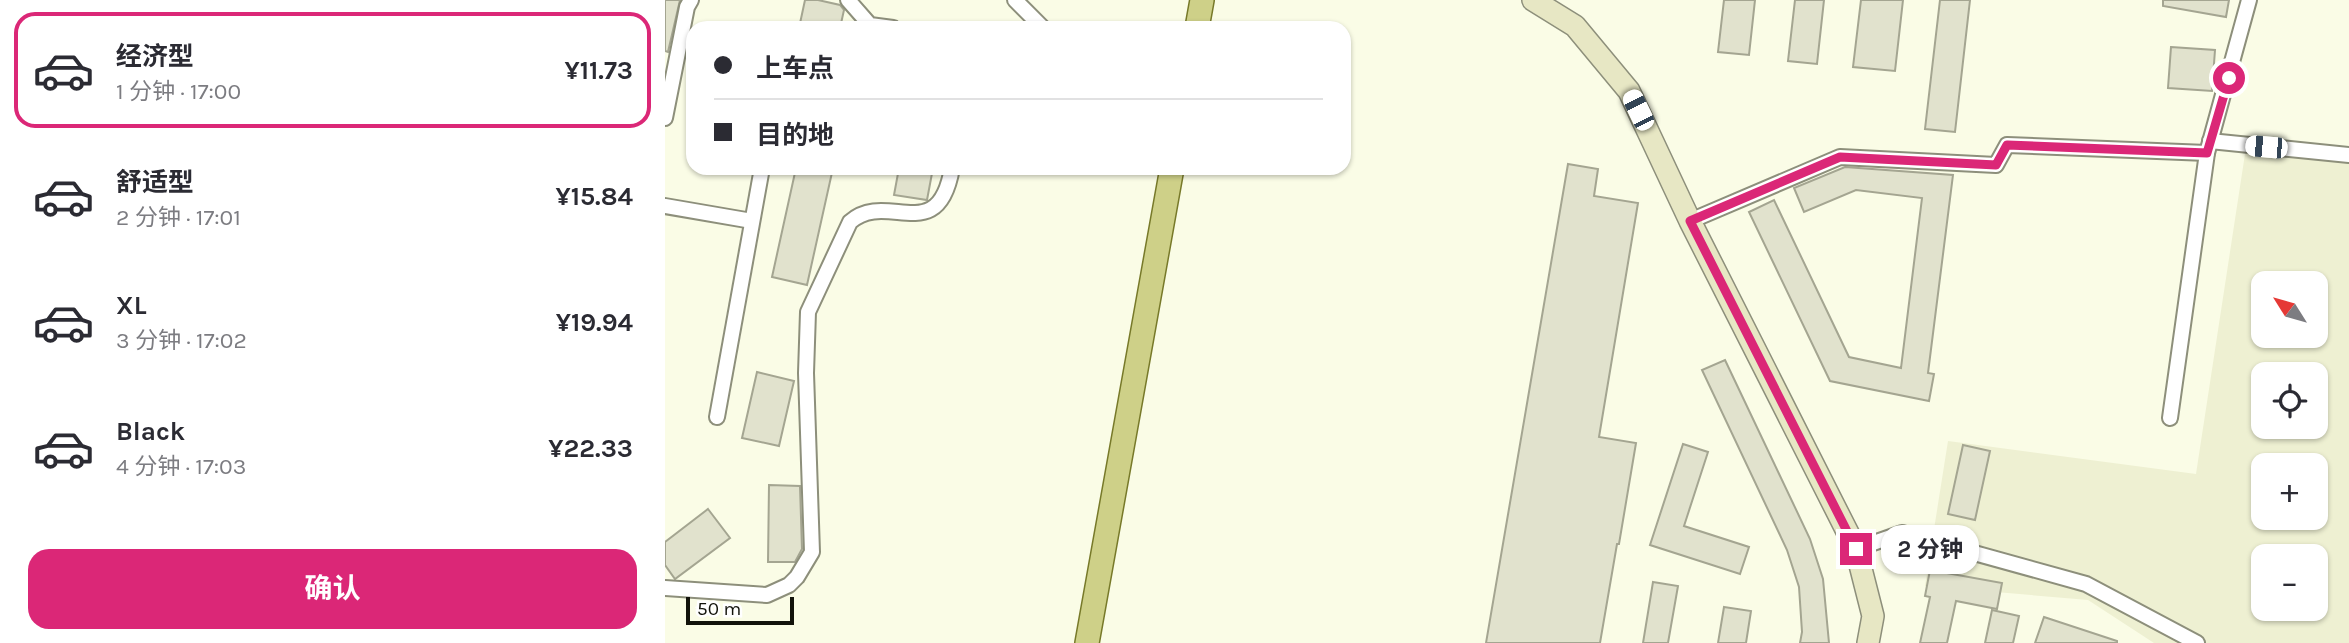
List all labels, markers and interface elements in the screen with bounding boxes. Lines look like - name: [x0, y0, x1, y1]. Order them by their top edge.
- icon: car: [32, 39, 95, 102]
- text: 经济型: [116, 41, 194, 72]
- text: 上车点: [756, 53, 834, 84]
- text: ¥11.73: [565, 55, 633, 86]
- route start: [2213, 62, 2245, 94]
- text: 1 分钟 · 17:00: [116, 78, 241, 105]
- car: [1620, 87, 1657, 133]
- text: 目的地: [756, 120, 834, 151]
- car: [2245, 135, 2288, 159]
- icon: car: [32, 165, 95, 228]
- text: 舒适型: [116, 167, 194, 198]
- text: ¥15.84: [555, 181, 633, 212]
- text: 2 分钟 · 17:01: [116, 204, 241, 231]
- north arrow: [2251, 271, 2327, 348]
- map controls: [2251, 271, 2328, 621]
- text: XL: [116, 290, 147, 321]
- icon: car: [32, 291, 95, 354]
- text: ¥19.94: [556, 307, 633, 338]
- text: 3 分钟 · 17:02: [116, 327, 247, 354]
- button: locate: [2251, 362, 2328, 439]
- text: Black: [116, 416, 185, 447]
- icon: car: [32, 417, 95, 480]
- text: ¥22.33: [548, 433, 633, 464]
- text: 4 分钟 · 17:03: [116, 453, 246, 480]
- button: +: [2251, 453, 2328, 530]
- callout: 2 分钟: [1881, 524, 1979, 574]
- route end: [1840, 533, 1872, 565]
- text: 2 分钟: [1897, 536, 1963, 563]
- button: −: [2251, 544, 2328, 621]
- button: 确认: [28, 549, 637, 629]
- scale bar: [686, 594, 795, 626]
- text: 50 m: [697, 598, 741, 620]

